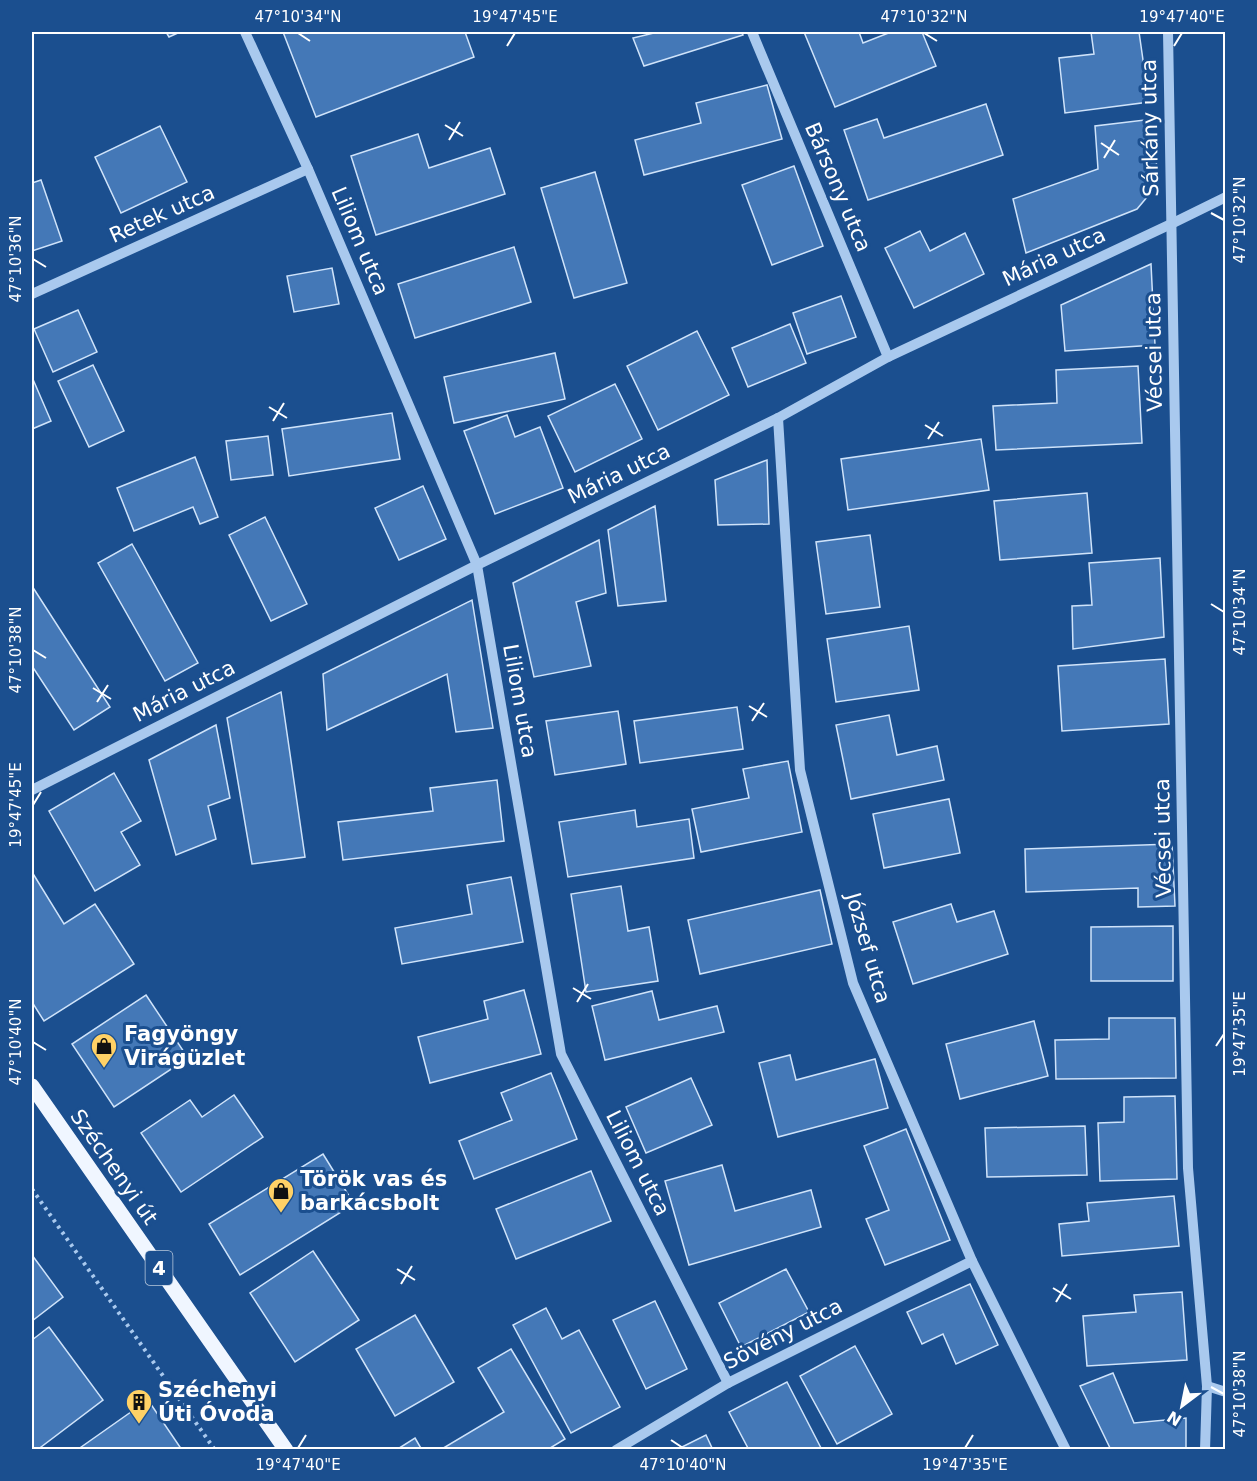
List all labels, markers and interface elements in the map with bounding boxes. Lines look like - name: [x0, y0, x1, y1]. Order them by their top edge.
- text: 47°10'34"N: [254, 8, 342, 26]
- text: 19°47'45"E: [472, 8, 558, 26]
- text: 47°10'32"N: [880, 8, 968, 26]
- text: 19°47'40"E: [1139, 8, 1225, 26]
- street label: Sárkány utca: [1137, 59, 1163, 197]
- street label: Bársony utca: [800, 119, 876, 255]
- text: 47°10'32"N: [1231, 176, 1249, 264]
- street label: Retek utca: [106, 180, 218, 248]
- street label: Liliom utca: [326, 183, 394, 299]
- text: 47°10'36"N: [7, 215, 25, 303]
- street label: Mária utca: [999, 223, 1109, 291]
- street label: Vécsei utca: [1141, 292, 1167, 412]
- street label: Mária utca: [564, 439, 674, 509]
- text: 47°10'34"N: [1231, 568, 1249, 656]
- text: 47°10'38"N: [7, 606, 25, 694]
- street label: Liliom utca: [498, 642, 542, 760]
- street label: Mária utca: [129, 655, 239, 727]
- text: 19°47'45"E: [7, 762, 25, 848]
- street label: Vécsei utca: [1150, 778, 1176, 898]
- street label: József utca: [840, 888, 895, 1006]
- text: 19°47'35"E: [1231, 991, 1249, 1077]
- text: 47°10'40"N: [7, 998, 25, 1086]
- place label: Fagyöngy Virágüzlet: [124, 1022, 245, 1070]
- shop icon: Fagyöngy Virágüzlet: [89, 1031, 119, 1069]
- street label: Széchenyi út: [65, 1105, 163, 1229]
- street label: Liliom utca: [601, 1106, 675, 1220]
- place label: Török vas és barkácsbolt: [300, 1167, 447, 1215]
- shop icon: Török vas és barkácsbolt: [266, 1176, 296, 1214]
- road number: 4: [146, 1251, 172, 1285]
- street label: Sövény utca: [720, 1294, 846, 1374]
- text: 47°10'38"N: [1231, 1350, 1249, 1438]
- north arrow: [1152, 1376, 1212, 1436]
- place label: Széchenyi Úti Óvoda: [158, 1378, 277, 1426]
- building icon: Széchenyi Úti Óvoda: [124, 1387, 154, 1425]
- text: N: [1164, 1407, 1185, 1430]
- text: 19°47'40"E: [255, 1456, 341, 1474]
- text: 47°10'40"N: [639, 1456, 727, 1474]
- text: 19°47'35"E: [922, 1456, 1008, 1474]

